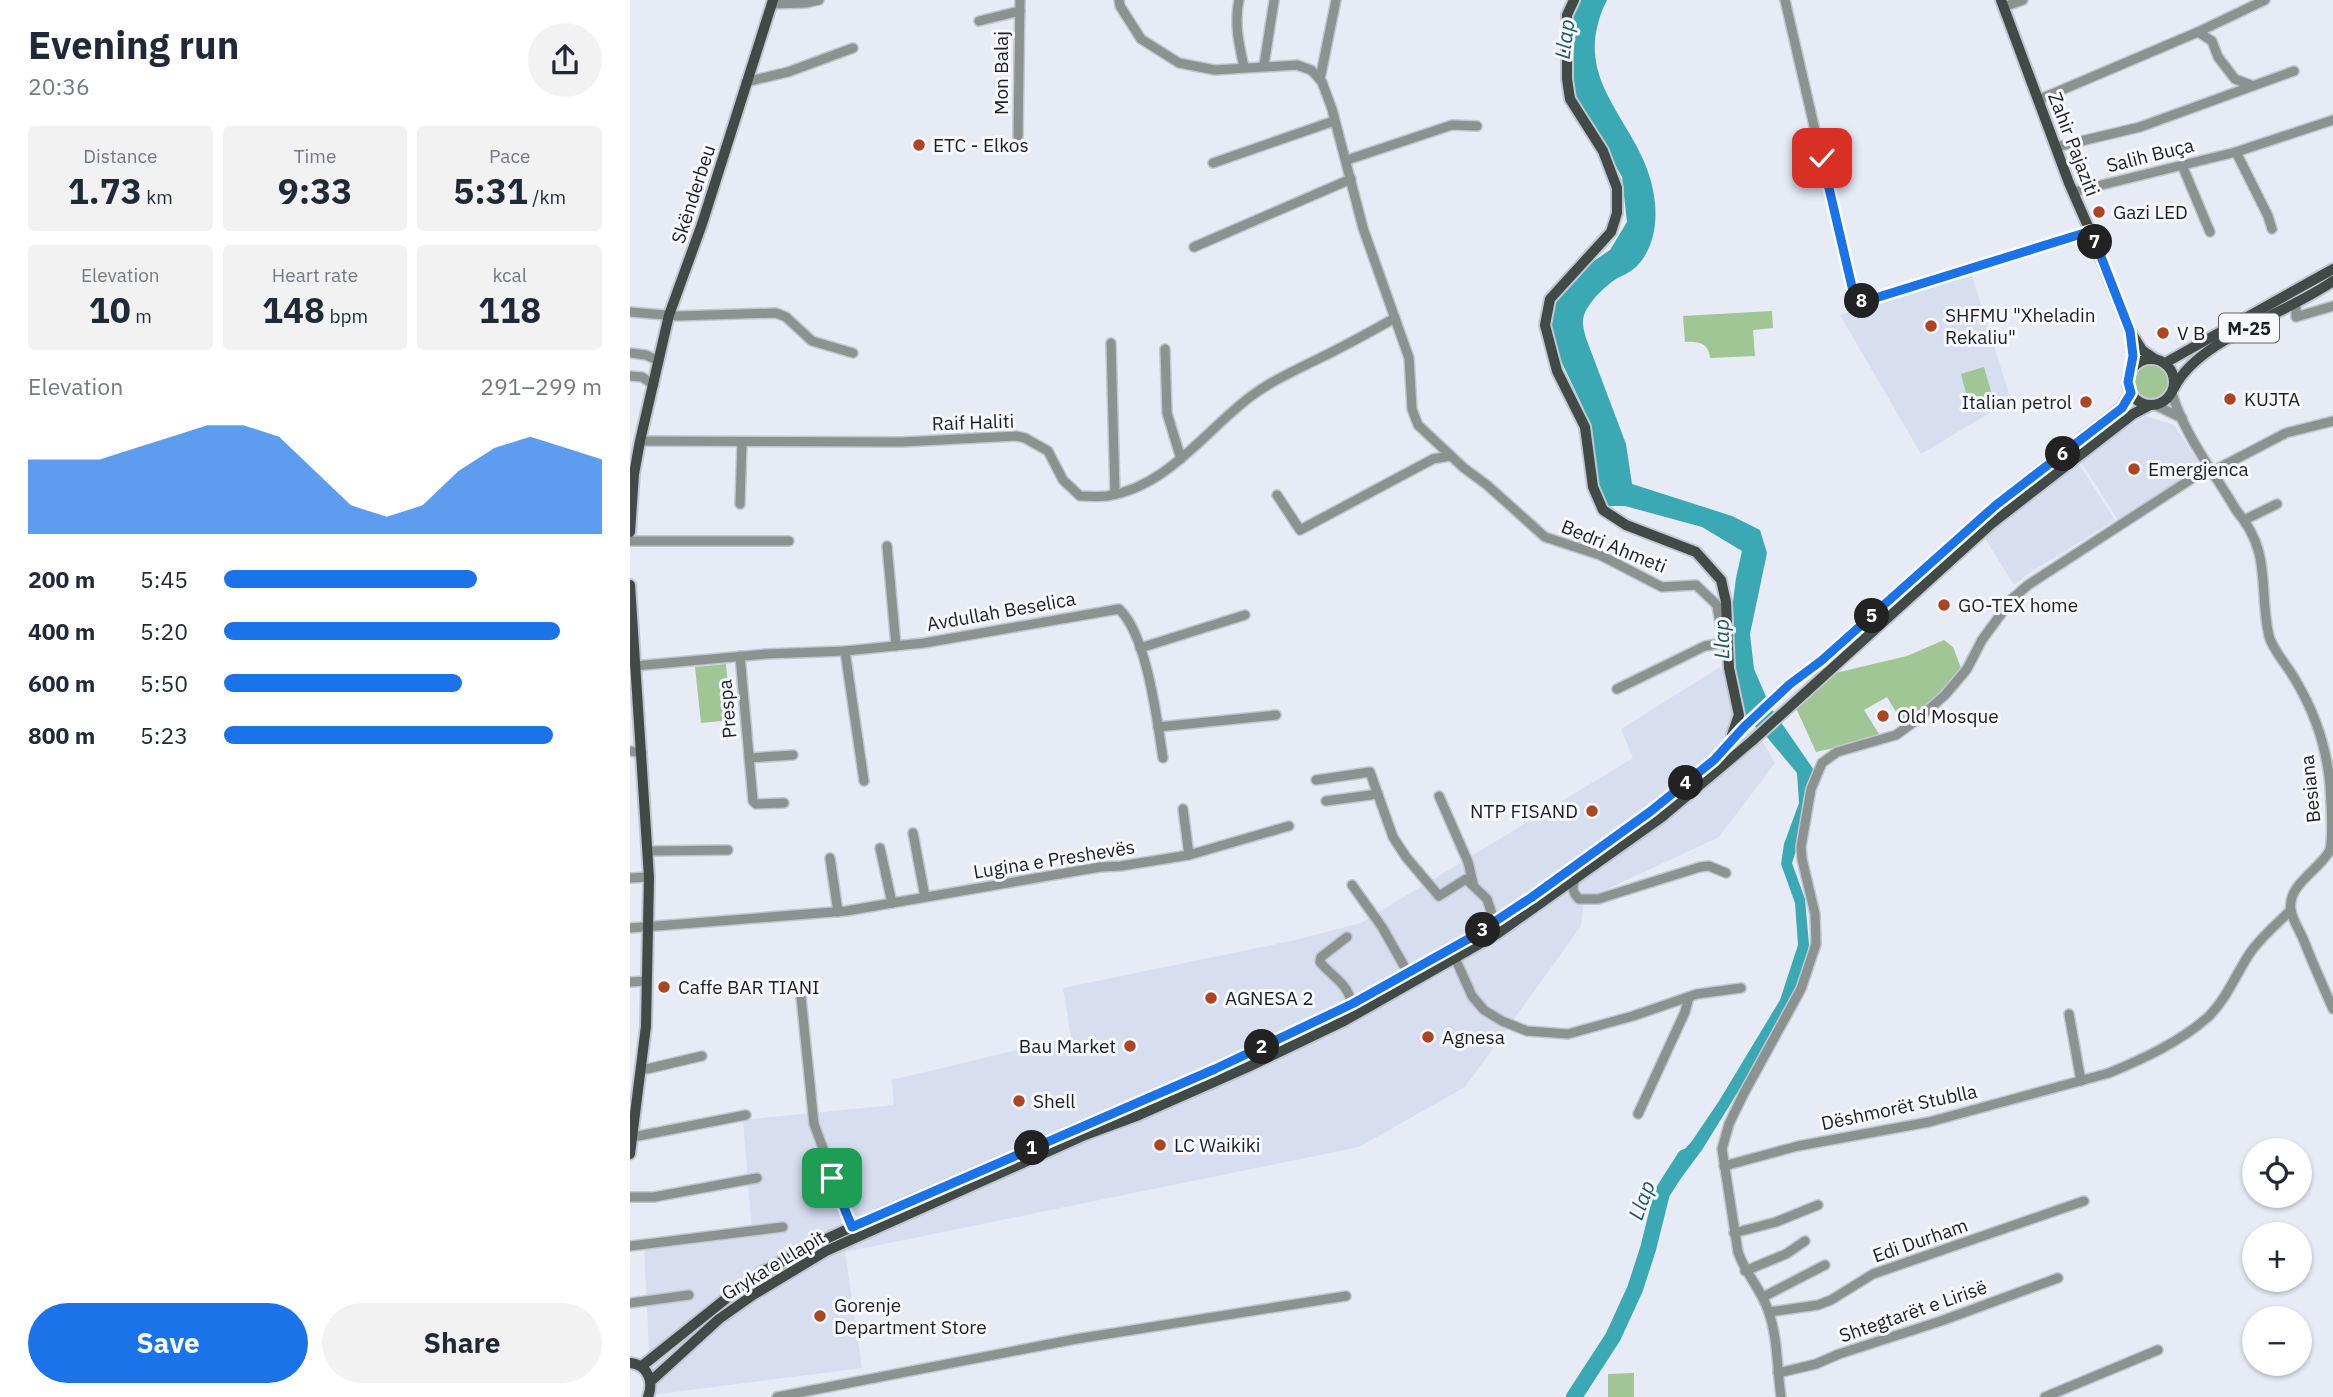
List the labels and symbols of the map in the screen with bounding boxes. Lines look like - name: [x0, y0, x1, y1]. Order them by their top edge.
- water label: Llap: [1548, 17, 1580, 61]
- street label: Mon Balaj: [989, 31, 1013, 115]
- street label: Zahir Pajaziti: [2043, 89, 2105, 199]
- pin: [1792, 128, 1852, 188]
- place label: ETC - Elkos: [933, 133, 1029, 157]
- street label: Salih Buça: [2104, 133, 2196, 177]
- marker: ETC - Elkos: [911, 137, 927, 153]
- street label: Skënderbeu: [666, 141, 720, 247]
- place label: Gazi LED: [2113, 200, 2188, 224]
- marker: Gazi LED: [2091, 204, 2107, 220]
- pin: 7: [2078, 224, 2112, 260]
- pin: 8: [1844, 284, 1880, 318]
- place label: SHFMU "Xheladin Rekaliu": [1945, 303, 2096, 349]
- road number: M-25: [2219, 314, 2279, 342]
- marker: SHFMU "Xheladin Rekaliu": [1923, 318, 1939, 334]
- place label: V B: [2177, 321, 2205, 345]
- marker: V B: [2155, 325, 2171, 341]
- place label: KUJTA: [2244, 387, 2300, 411]
- place label: Italian petrol: [1961, 390, 2072, 414]
- marker: KUJTA: [2222, 391, 2238, 407]
- marker: Italian petrol: [2078, 394, 2094, 410]
- street label: Raif Haliti: [931, 409, 1015, 435]
- pin: 6: [2046, 436, 2080, 472]
- place label: Emergjenca: [2148, 457, 2249, 481]
- marker: Emergjenca: [2126, 461, 2142, 477]
- street label: Bedri Ahmeti: [1558, 514, 1670, 578]
- street label: Avdullah Beselica: [925, 586, 1077, 636]
- place label: GO-TEX home: [1958, 593, 2078, 617]
- marker: GO-TEX home: [1936, 597, 1952, 613]
- pin: 5: [1854, 598, 1890, 634]
- water label: Llap: [1707, 619, 1735, 659]
- street label: Prespa: [712, 679, 742, 739]
- place label: Old Mosque: [1897, 704, 1999, 728]
- marker: Old Mosque: [1875, 708, 1891, 724]
- street label: Besiana: [2295, 754, 2325, 824]
- pin: 4: [1668, 766, 1704, 800]
- place label: NTP FISAND: [1470, 799, 1578, 823]
- marker: NTP FISAND: [1584, 803, 1600, 819]
- street label: Lugina e Preshevës: [972, 834, 1136, 884]
- pin: 3: [1466, 912, 1500, 948]
- place label: Caffe BAR TIANI: [678, 975, 820, 999]
- marker: Caffe BAR TIANI: [656, 979, 672, 995]
- place label: AGNESA 2: [1225, 986, 1314, 1010]
- marker: AGNESA 2: [1203, 990, 1219, 1006]
- place label: Agnesa: [1442, 1025, 1505, 1049]
- marker: Agnesa: [1420, 1029, 1436, 1045]
- pin: 2: [1244, 1030, 1280, 1064]
- place label: Bau Market: [1019, 1034, 1116, 1058]
- marker: Bau Market: [1122, 1038, 1138, 1054]
- street label: Dëshmorët Stublla: [1819, 1079, 1979, 1135]
- place label: Shell: [1033, 1089, 1076, 1113]
- marker: Shell: [1011, 1093, 1027, 1109]
- pin: 1: [1014, 1130, 1050, 1166]
- place label: LC Waikiki: [1174, 1133, 1260, 1157]
- marker: LC Waikiki: [1152, 1137, 1168, 1153]
- pin: [802, 1148, 862, 1208]
- water label: Llap: [1621, 1176, 1661, 1224]
- street label: Edi Durham: [1869, 1213, 1971, 1267]
- street label: Gryka e Llapit: [717, 1225, 829, 1305]
- street label: Shtegtarët e Lirisë: [1836, 1274, 1990, 1348]
- place label: Gorenje Department Store: [834, 1293, 987, 1339]
- marker: Gorenje Department Store: [812, 1308, 828, 1324]

